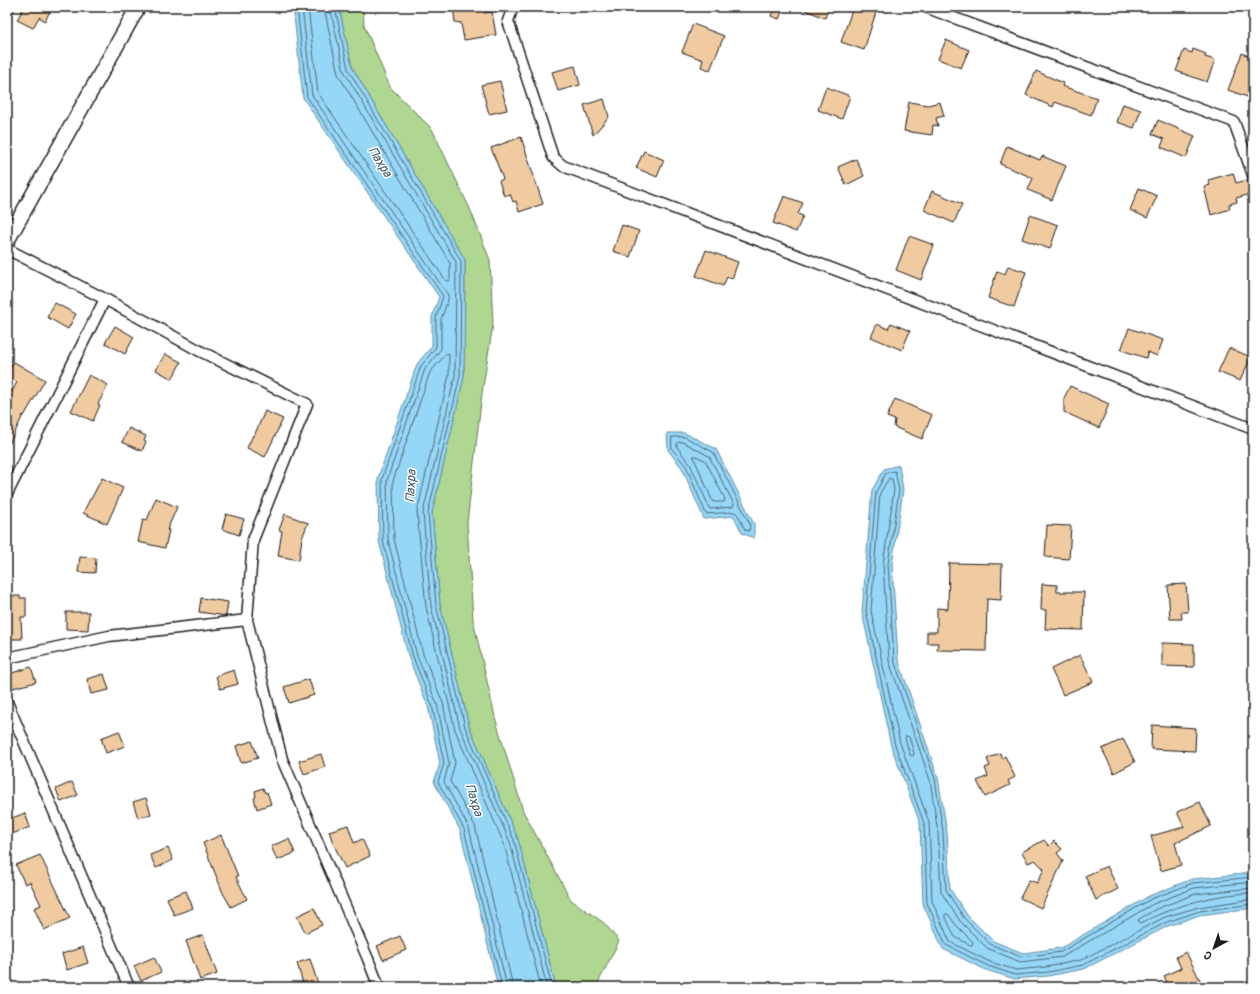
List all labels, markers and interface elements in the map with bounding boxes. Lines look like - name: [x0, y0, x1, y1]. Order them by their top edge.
- water label: Пахра: [365, 144, 396, 181]
- water label: Пахра: [402, 468, 420, 503]
- water label: Пахра: [462, 782, 487, 819]
- north arrow: [1194, 928, 1234, 968]
- text: С: [1201, 948, 1215, 962]

